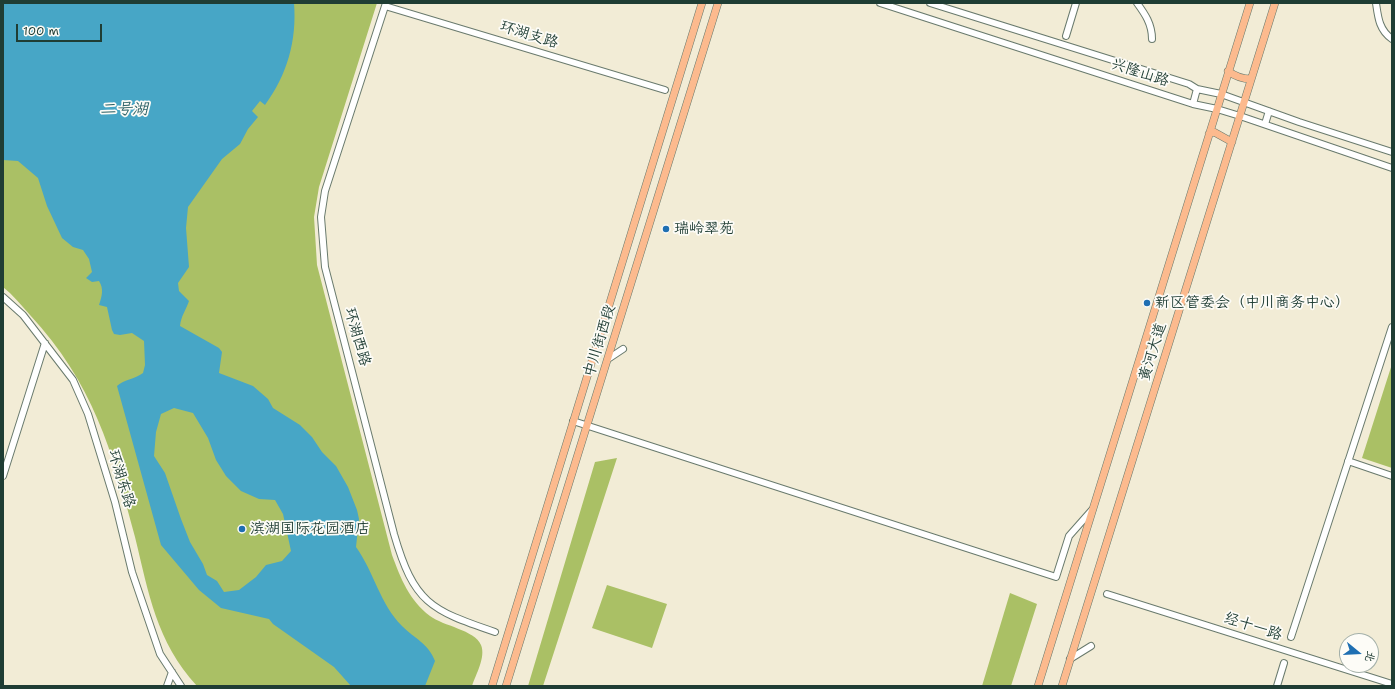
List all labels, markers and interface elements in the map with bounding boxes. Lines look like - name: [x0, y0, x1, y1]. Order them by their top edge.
- scale bar: [18, 16, 104, 42]
- street label: 环湖支路: [498, 18, 560, 52]
- text: 100 m: [23, 23, 59, 39]
- street label: 兴隆山路: [1109, 55, 1171, 91]
- water label: 二号湖: [100, 100, 148, 120]
- place label: 瑞岭翠苑: [674, 220, 734, 238]
- marker: 瑞岭翠苑: [661, 224, 671, 234]
- place label: 新区管委会（中川商务中心）: [1155, 294, 1350, 312]
- marker: 新区管委会（中川商务中心）: [1142, 298, 1152, 308]
- street label: 中川街西段: [580, 303, 620, 379]
- street label: 环湖西路: [340, 306, 374, 368]
- street label: 黄河大道: [1136, 321, 1170, 383]
- street label: 环湖东路: [104, 448, 138, 510]
- place label: 滨湖国际花园酒店: [250, 520, 370, 538]
- marker: 滨湖国际花园酒店: [237, 524, 247, 534]
- street label: 经十一路: [1222, 609, 1284, 645]
- north arrow: [1339, 633, 1379, 673]
- text: 北: [1361, 649, 1379, 664]

